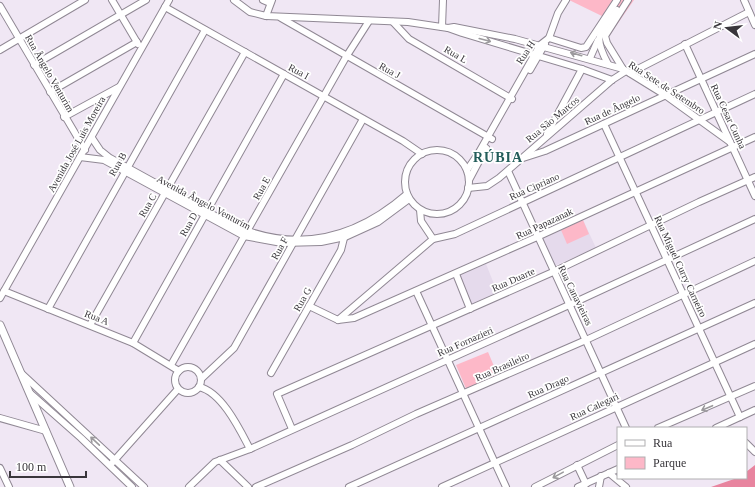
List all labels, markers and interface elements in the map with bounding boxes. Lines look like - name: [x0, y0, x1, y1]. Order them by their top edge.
- north arrow: [707, 8, 747, 48]
- text: N: [711, 20, 724, 31]
- street label: Rua Ângelo Venturim: [23, 33, 76, 114]
- one-way arrow: [478, 37, 491, 44]
- street label: Rua H: [514, 38, 537, 66]
- street label: Rua L: [442, 43, 469, 65]
- one-way arrow: [570, 50, 583, 58]
- street label: Rua Sete de Setembro: [627, 59, 707, 116]
- street label: Rua J: [377, 60, 402, 81]
- street label: Rua I: [286, 61, 311, 81]
- street label: Rua Cesar Cunha: [709, 82, 749, 151]
- street label: Rua de Ângelo: [583, 92, 642, 127]
- street label: Avenida José Luis Moreira: [45, 94, 108, 194]
- street label: Rua São Marcos: [523, 94, 581, 145]
- district label: RÚBIA: [473, 149, 523, 165]
- street label: Rua B: [106, 150, 129, 178]
- street label: Rua Cipriano: [507, 171, 561, 202]
- street label: Avenida Ângelo Venturim: [155, 173, 253, 232]
- street label: Rua E: [251, 175, 272, 202]
- street label: Rua C: [136, 191, 159, 219]
- street label: Rua Papazanak: [514, 205, 574, 241]
- street label: Rua D: [177, 210, 200, 238]
- street label: Rua Miguel Curry Carneiro: [652, 214, 709, 319]
- street label: Rua F: [269, 235, 290, 261]
- street label: Rua Canavieiras: [556, 263, 595, 327]
- street label: Rua Duarte: [490, 265, 537, 294]
- street label: Rua G: [291, 285, 314, 313]
- street label: Rua A: [83, 308, 111, 327]
- street label: Rua Fornazieri: [436, 324, 495, 359]
- street label: Rua Brasileiro: [473, 350, 531, 383]
- street label: Rua Drago: [526, 373, 570, 400]
- street label: Rua Calegari: [568, 390, 621, 423]
- one-way arrow: [701, 404, 713, 412]
- legend: [617, 427, 747, 479]
- one-way arrow: [90, 436, 100, 446]
- text: Rua: [653, 436, 673, 450]
- scale bar: [10, 453, 86, 479]
- text: Parque: [653, 456, 686, 470]
- text: 100 m: [16, 460, 47, 474]
- one-way arrow: [552, 472, 564, 480]

